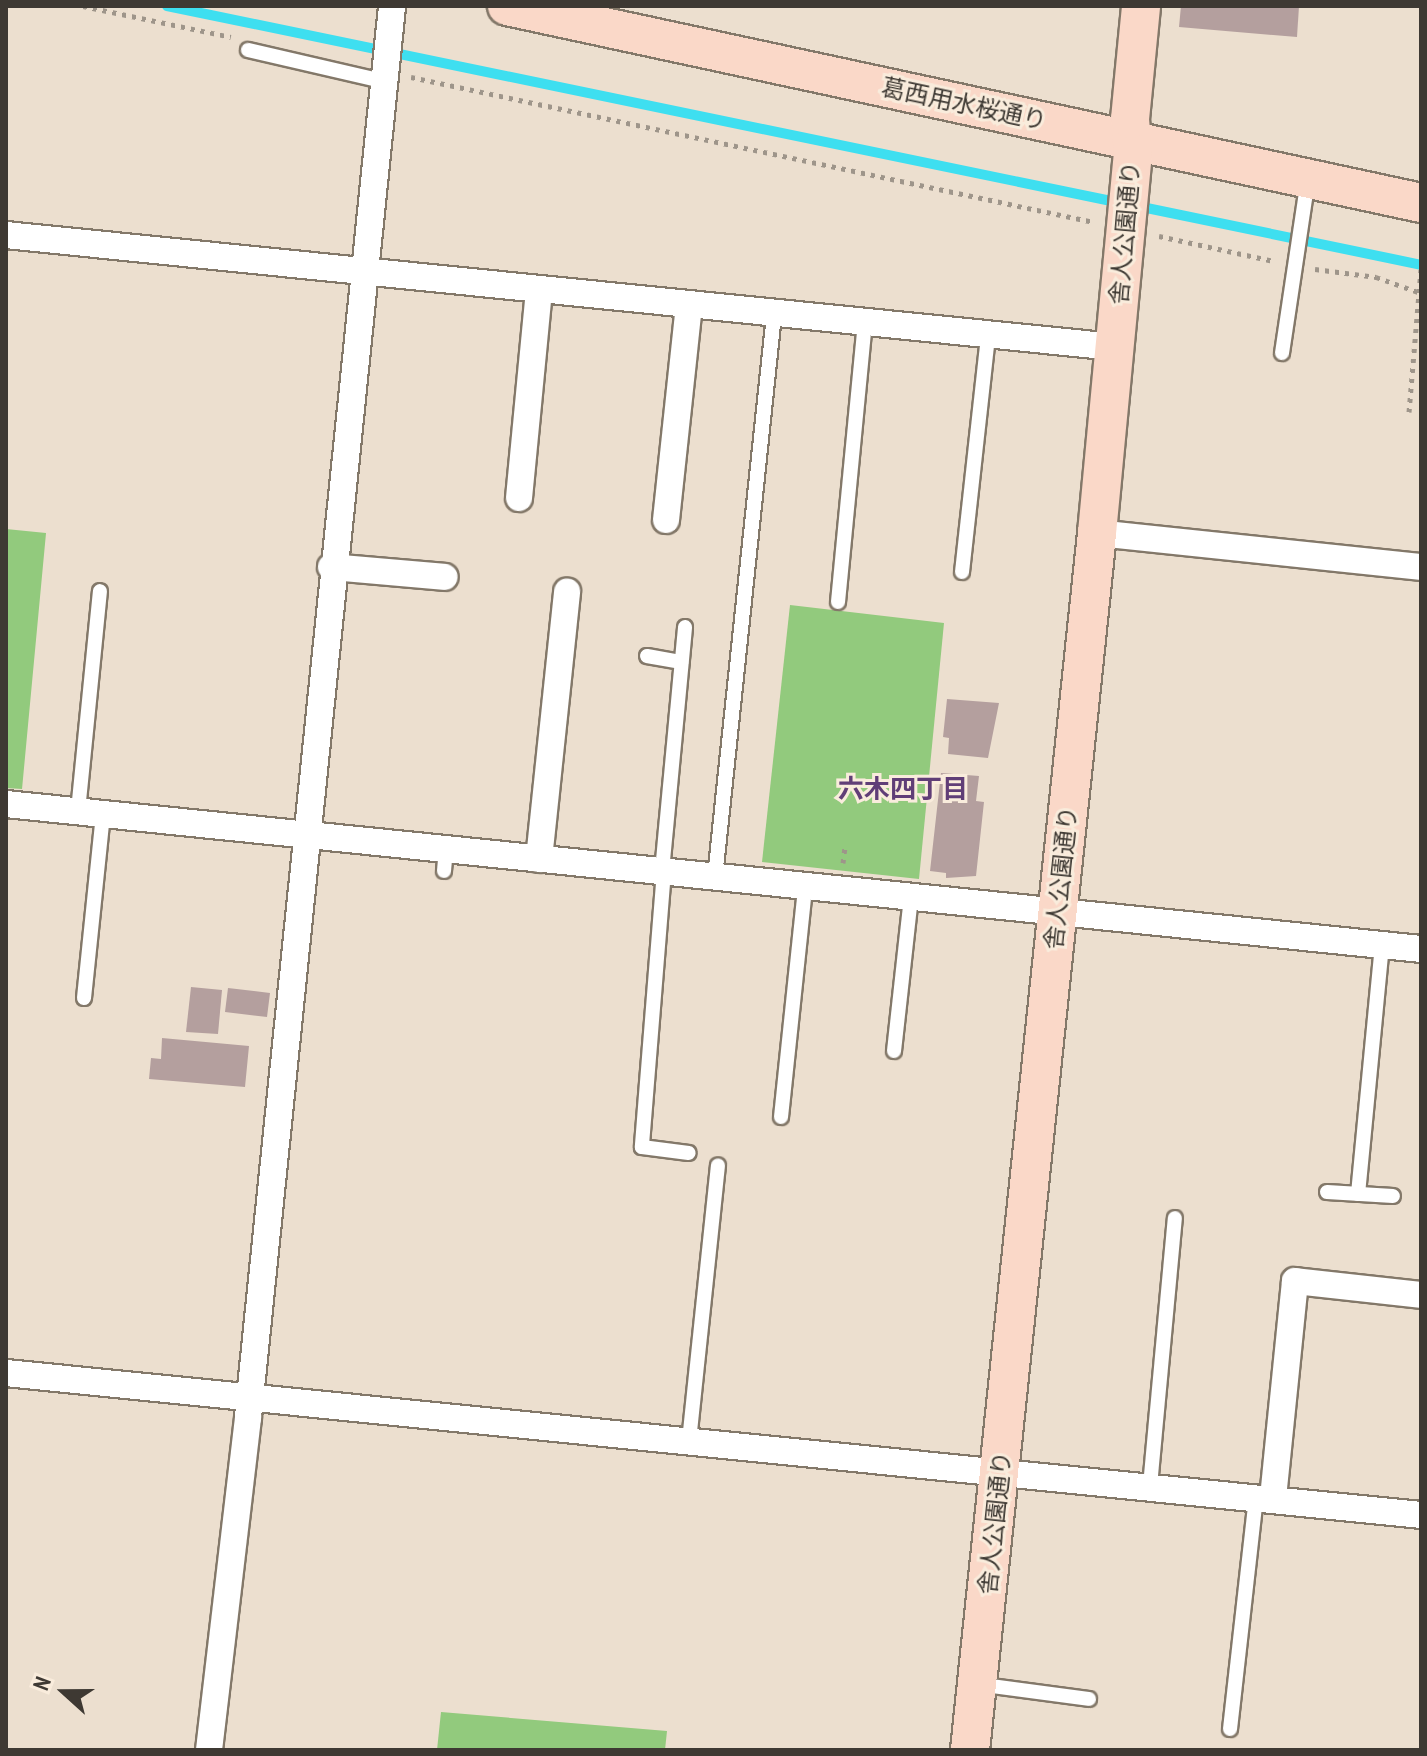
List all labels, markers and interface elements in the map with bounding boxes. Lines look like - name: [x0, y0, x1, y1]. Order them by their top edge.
- street label: 葛西用水桜通り: [879, 72, 1049, 136]
- street label: 舎人公園通り: [1104, 160, 1146, 306]
- district label: 六木四丁目: [838, 773, 968, 805]
- street label: 舎人公園通り: [1039, 805, 1083, 951]
- street label: 舎人公園通り: [973, 1450, 1017, 1596]
- north arrow: [24, 1652, 104, 1732]
- text: N: [26, 1673, 57, 1694]

